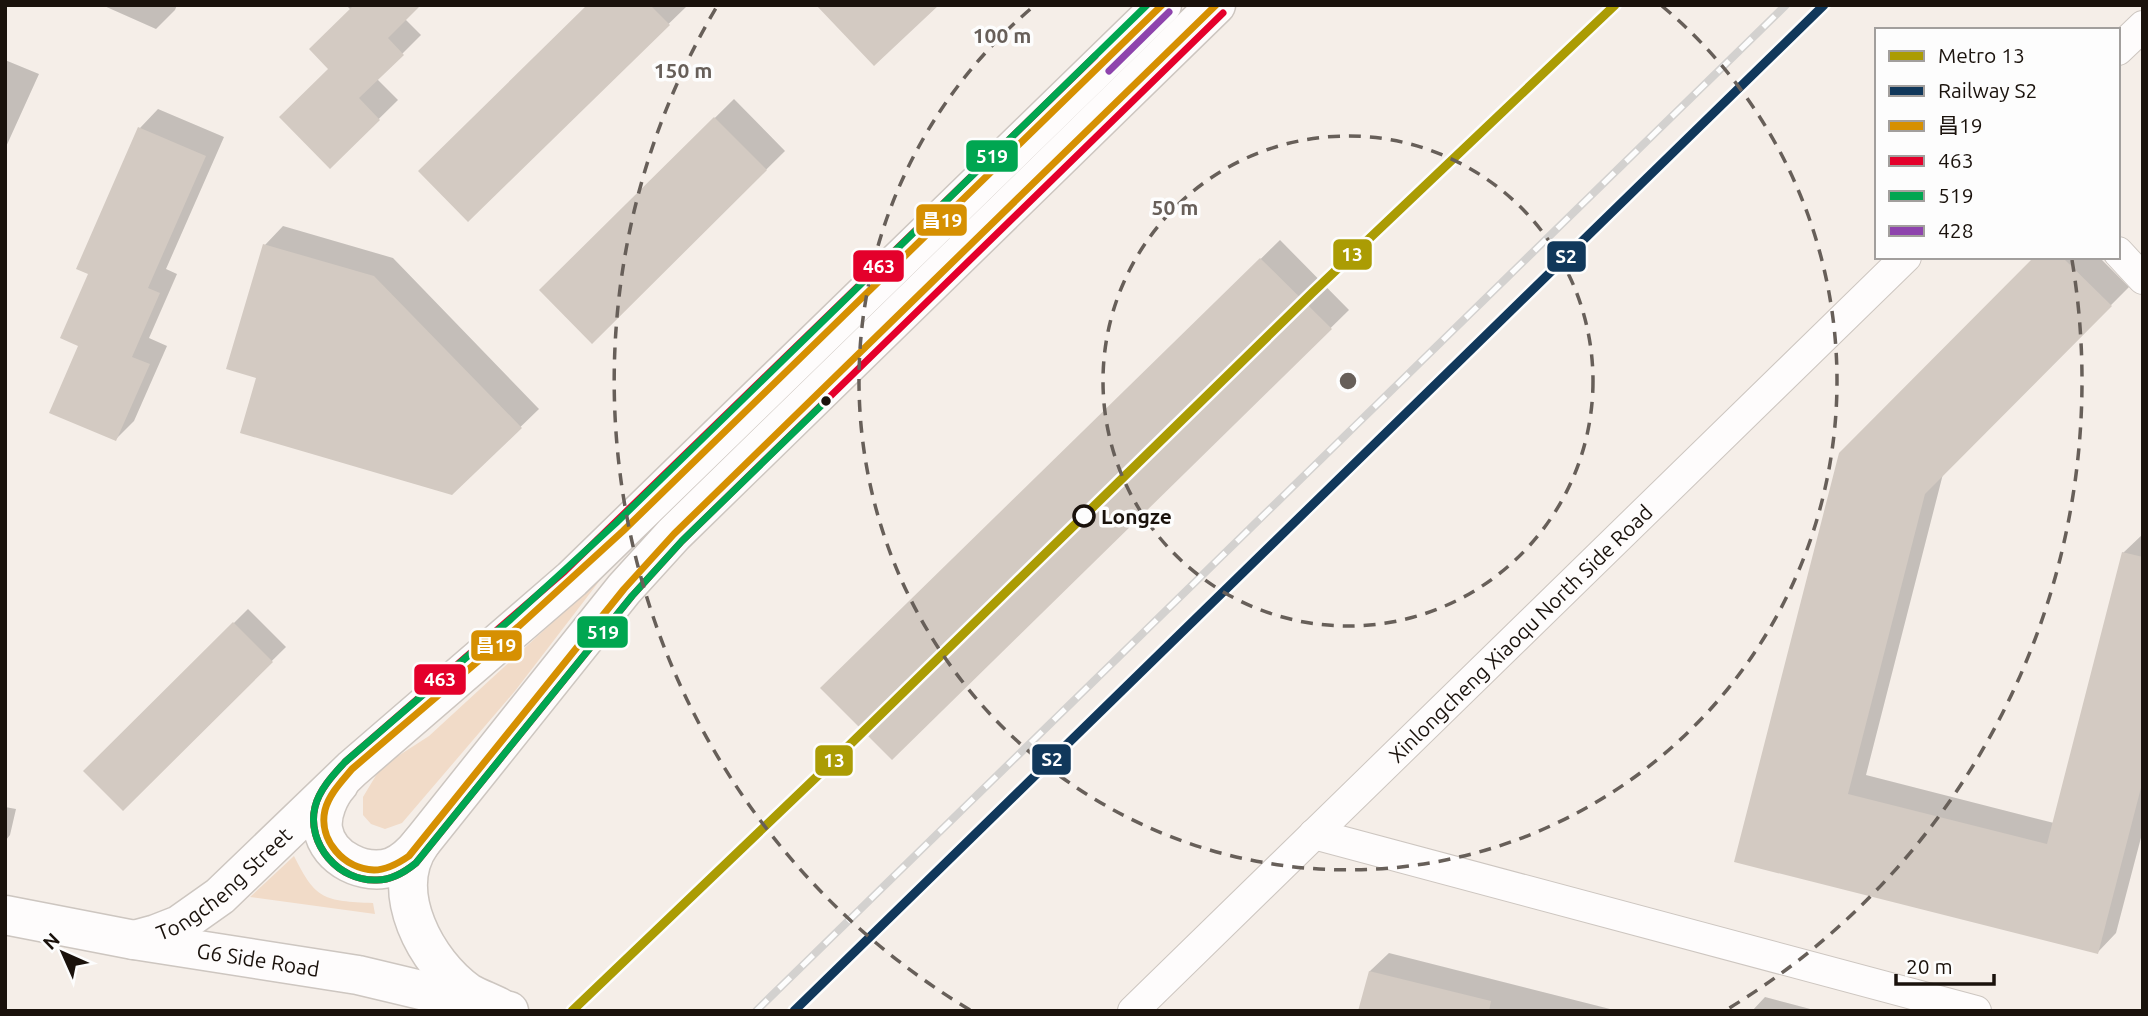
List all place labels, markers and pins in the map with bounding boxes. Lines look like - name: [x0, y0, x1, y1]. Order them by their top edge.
- centre of rings: [1336, 369, 1360, 393]
- unlabelled marker: [819, 394, 833, 408]
- place label: Longze: [1101, 504, 1172, 528]
- marker: Longze: [1073, 505, 1095, 527]

